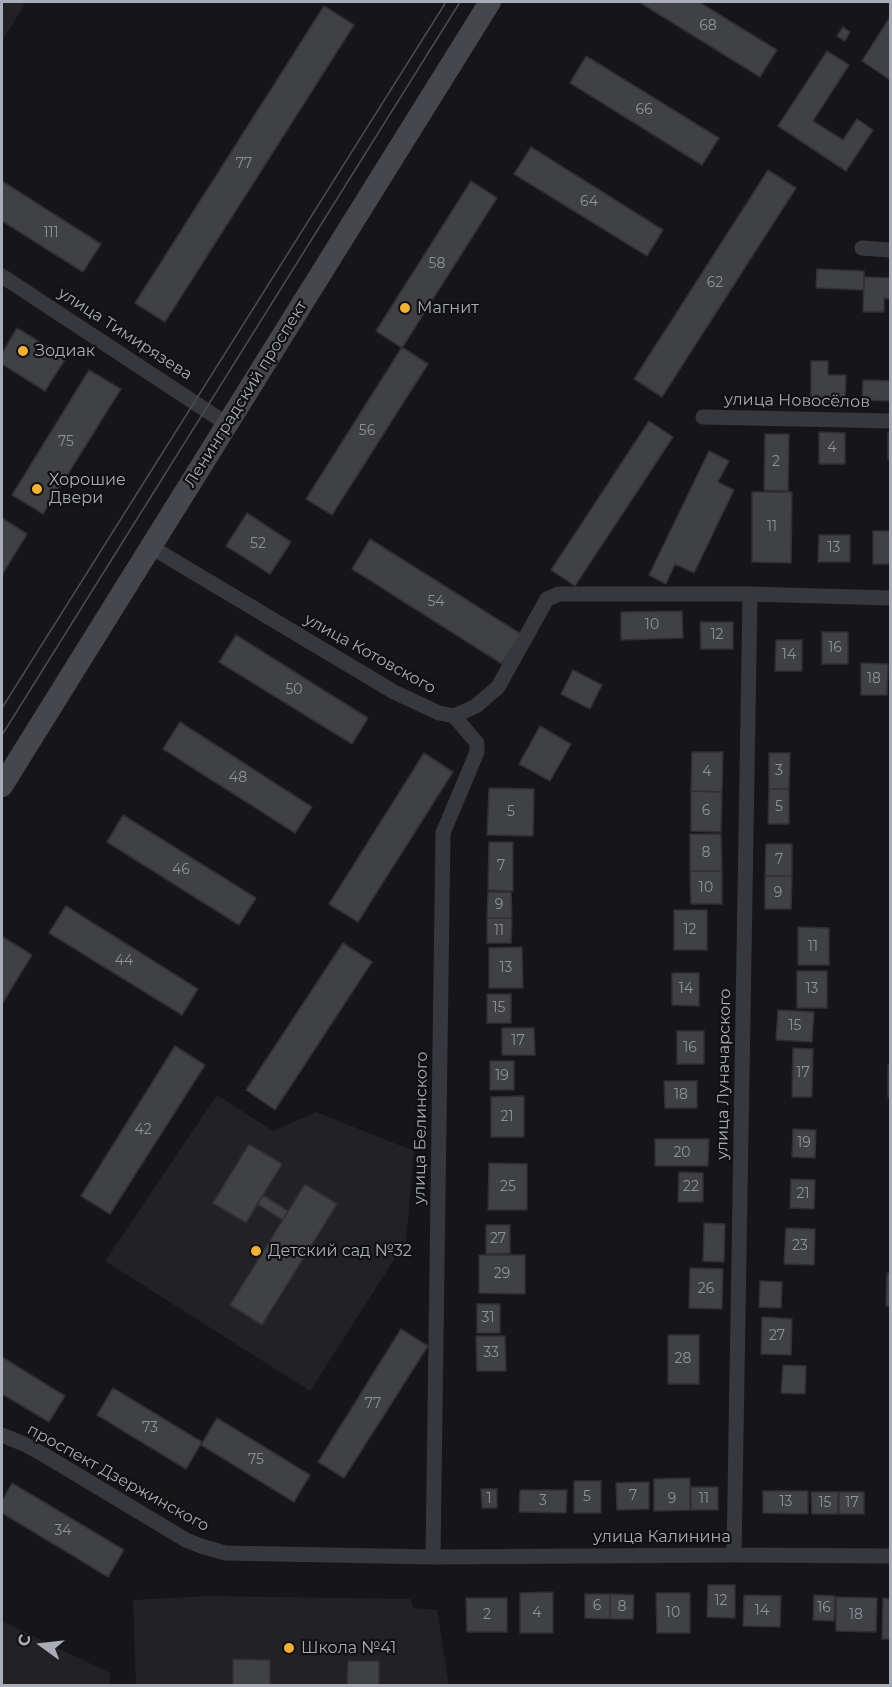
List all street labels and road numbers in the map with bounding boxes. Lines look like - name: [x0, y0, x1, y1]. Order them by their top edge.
- street label: улица Тимирязева: [54, 284, 196, 384]
- street label: Ленинградский проспект: [181, 297, 311, 491]
- street label: улица Новосёлов: [724, 390, 870, 412]
- street label: улица Котовского: [301, 610, 439, 698]
- street label: улица Луначарского: [713, 988, 735, 1160]
- street label: улица Белинского: [410, 1051, 432, 1205]
- street label: проспект Дзержинского: [24, 1420, 212, 1536]
- street label: улица Калинина: [593, 1527, 731, 1547]

